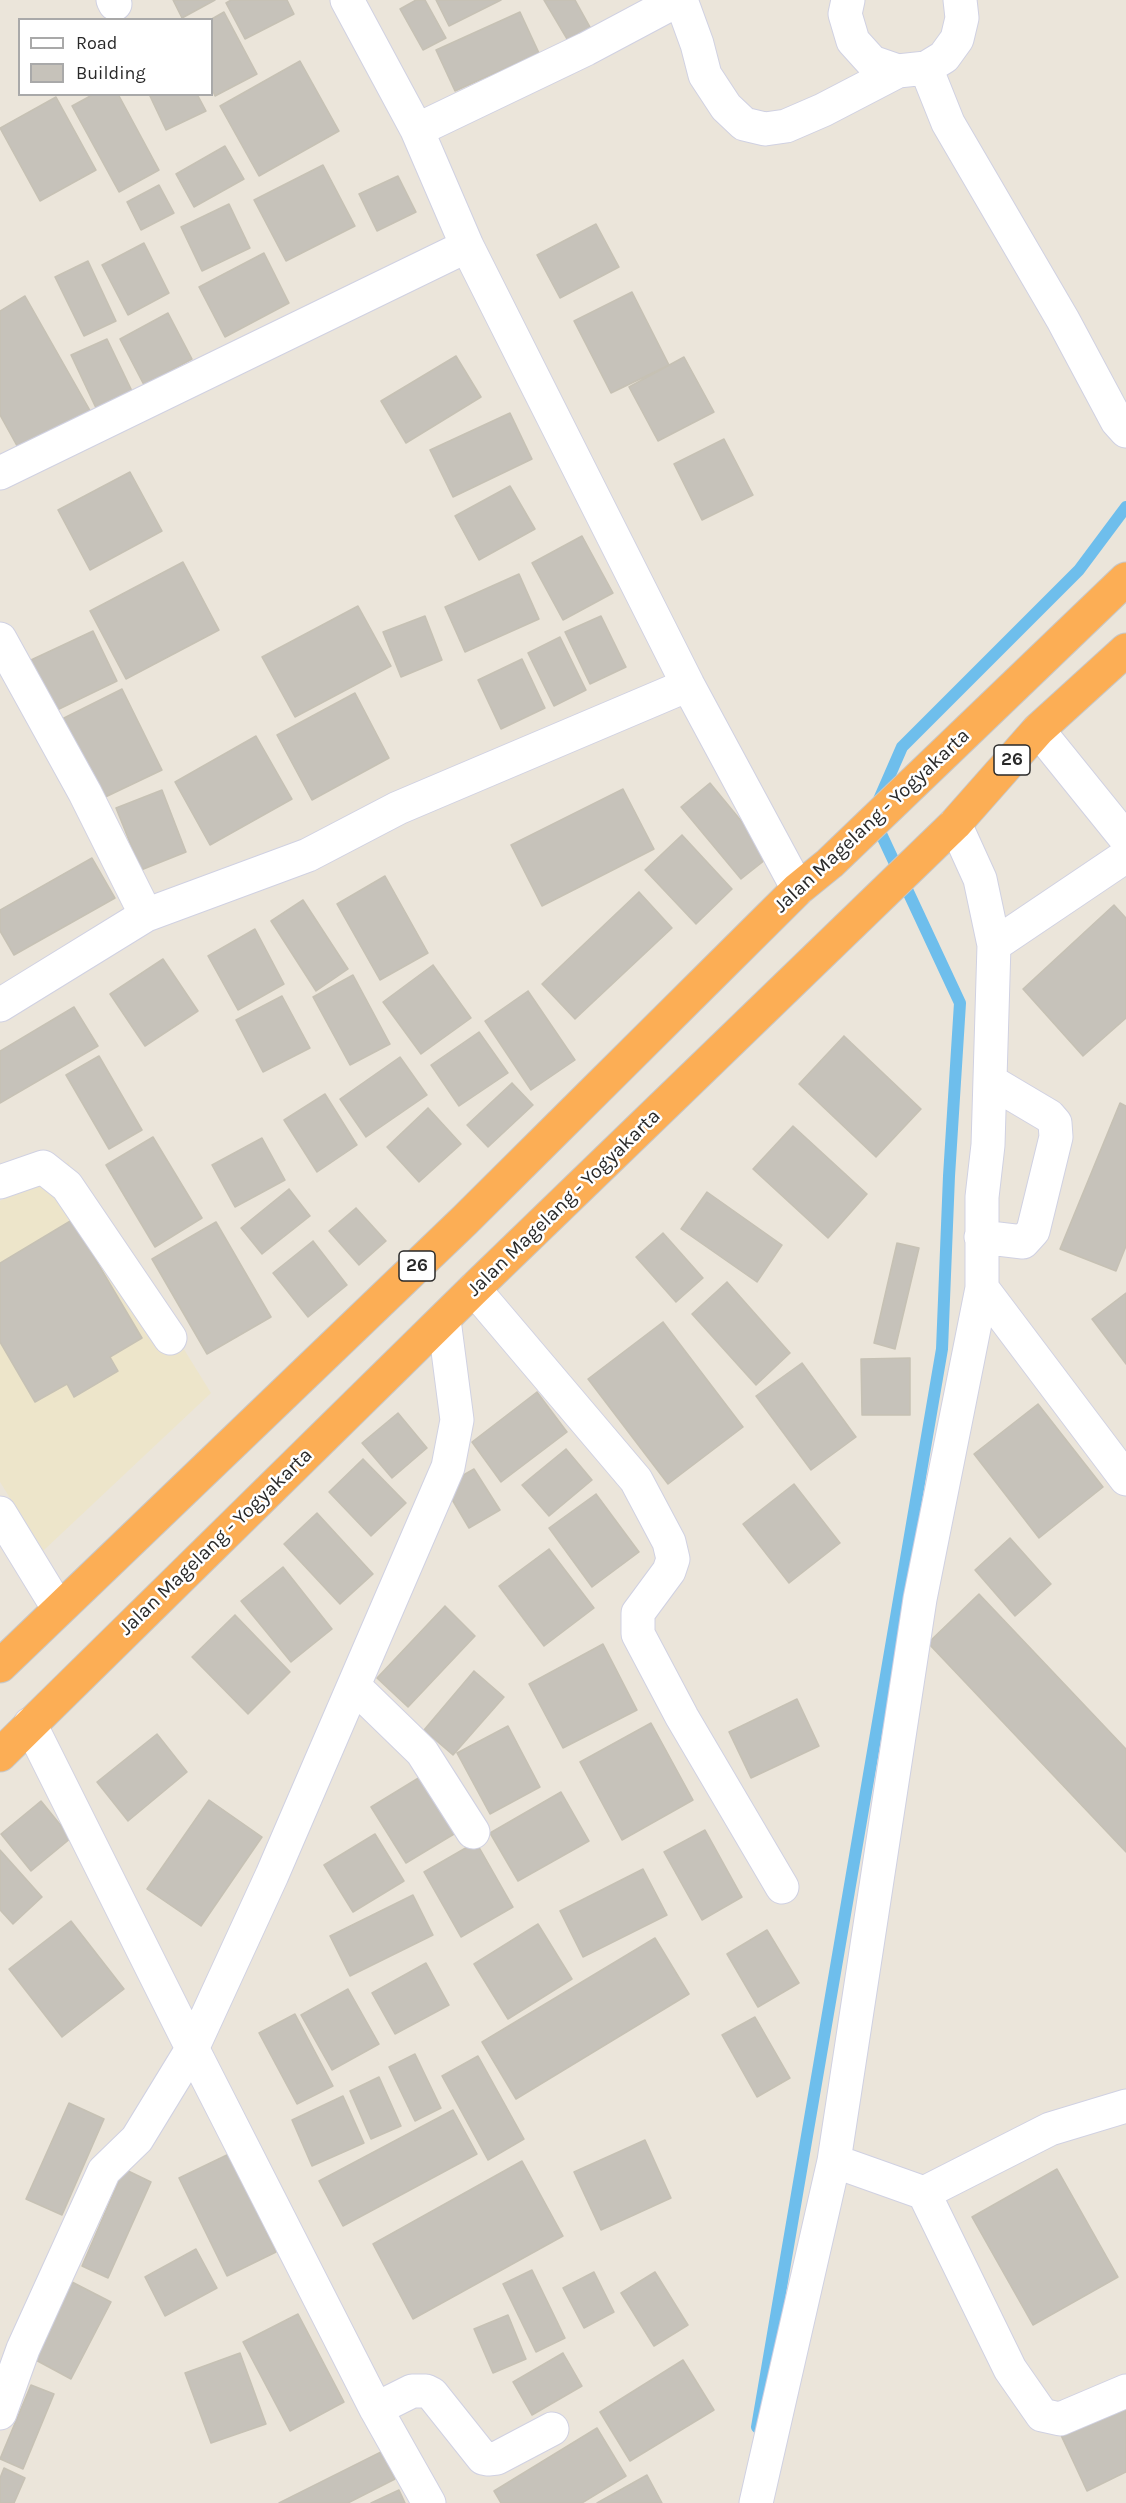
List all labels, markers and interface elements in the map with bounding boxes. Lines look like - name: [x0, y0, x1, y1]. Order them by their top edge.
- legend: [18, 18, 213, 96]
- text: Road: [76, 32, 117, 54]
- text: Building: [76, 62, 146, 84]
- street label: Jalan Magelang - Yogyakarta: [769, 724, 975, 918]
- road number: 26: [994, 745, 1030, 775]
- street label: Jalan Magelang - Yogyakarta: [463, 1104, 665, 1302]
- road number: 26: [399, 1251, 435, 1281]
- street label: Jalan Magelang - Yogyakarta: [115, 1443, 317, 1641]

